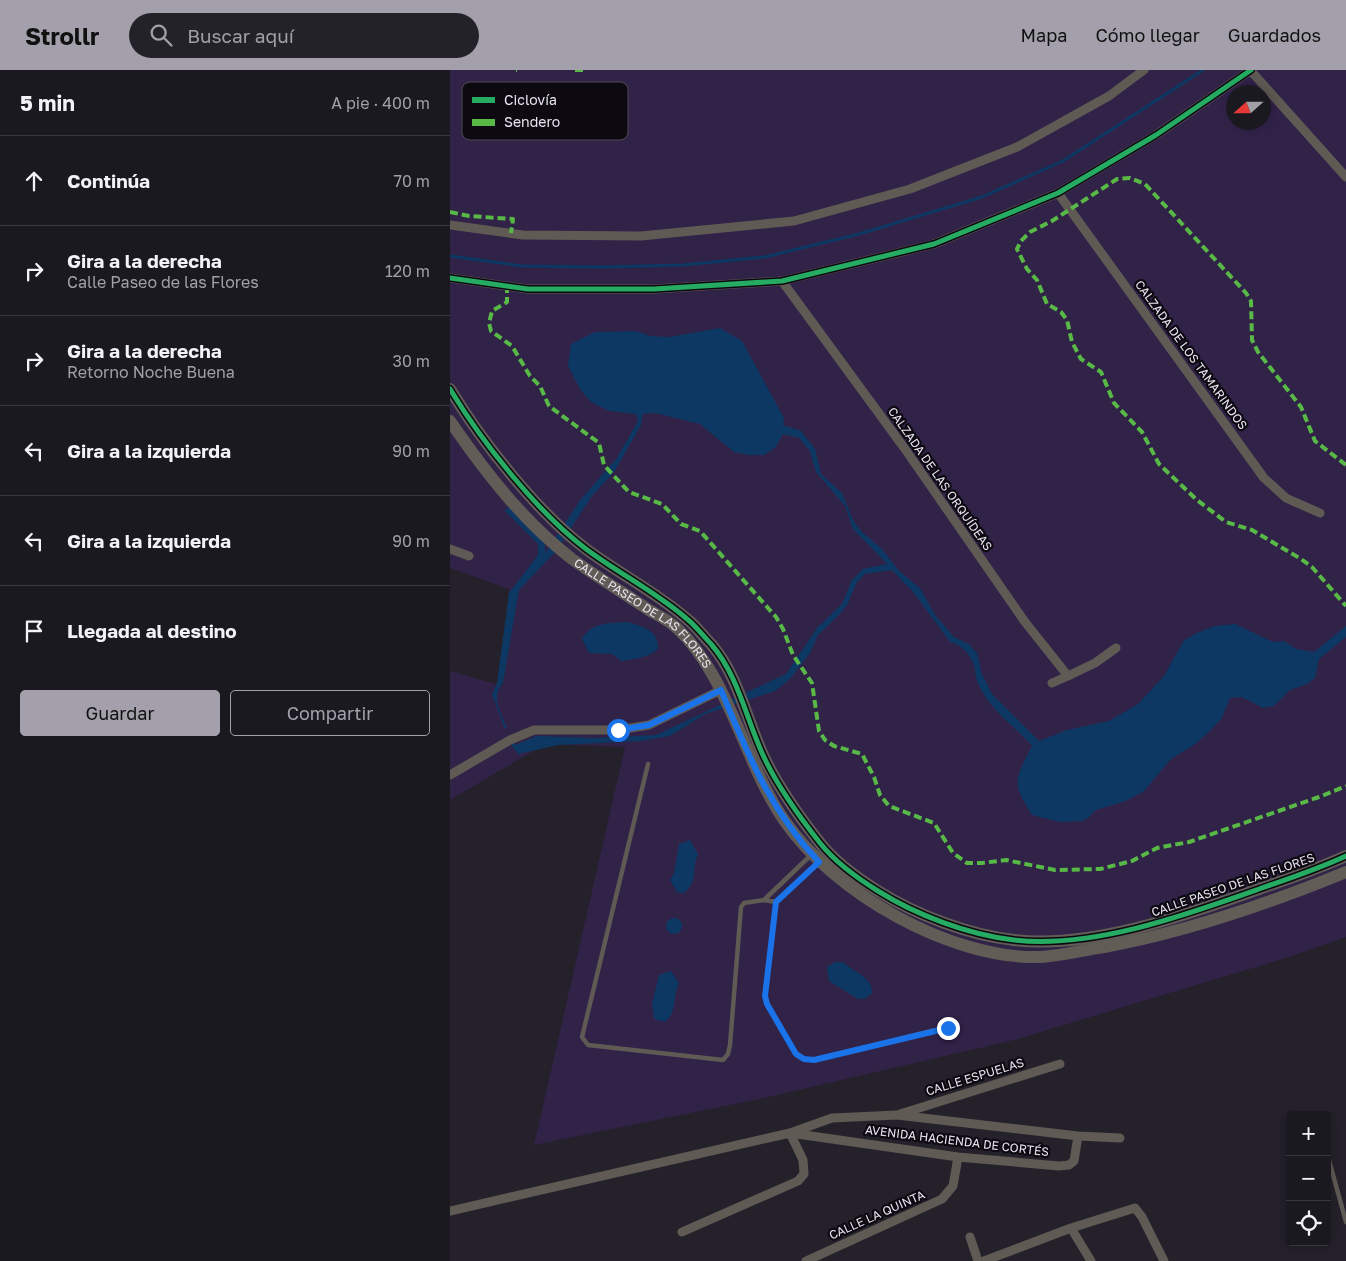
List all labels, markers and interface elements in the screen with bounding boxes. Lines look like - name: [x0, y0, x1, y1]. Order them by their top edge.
- search box: [129, 13, 479, 58]
- text: Strollr: [25, 21, 99, 50]
- icon: search: [147, 21, 175, 49]
- text: Buscar aquí: [187, 24, 294, 47]
- text: Mapa: [1021, 24, 1067, 46]
- text: Cómo llegar: [1095, 24, 1200, 46]
- text: Guardados: [1228, 24, 1321, 46]
- legend: [462, 82, 628, 140]
- north arrow: [1226, 85, 1271, 130]
- text: 5 min: [20, 90, 75, 116]
- text: Ciclovía: [504, 91, 557, 108]
- text: A pie · 400 m: [331, 93, 430, 113]
- text: Sendero: [504, 113, 560, 130]
- icon: ahead: [20, 167, 48, 195]
- text: Continúa: [67, 169, 150, 192]
- text: 70 m: [393, 171, 430, 191]
- text: Gira a la derecha: [67, 249, 222, 272]
- icon: right: [20, 257, 48, 285]
- text: 120 m: [385, 261, 430, 281]
- text: Calle Paseo de las Flores: [67, 272, 259, 292]
- street label: CALZADA DE LOS TAMARINDOS: [1132, 277, 1251, 433]
- text: Gira a la derecha: [67, 339, 222, 362]
- icon: right: [20, 347, 48, 375]
- text: 30 m: [393, 351, 430, 371]
- text: Retorno Noche Buena: [67, 362, 235, 382]
- street label: CALZADA DE LAS ORQUÍDEAS: [885, 404, 996, 554]
- icon: left: [20, 437, 48, 465]
- text: Gira a la izquierda: [67, 439, 231, 462]
- text: 90 m: [392, 441, 430, 461]
- icon: left: [20, 527, 48, 555]
- text: Gira a la izquierda: [67, 529, 231, 552]
- text: 90 m: [392, 531, 430, 551]
- street label: CALLE PASEO DE LAS FLORES: [571, 555, 715, 671]
- icon: arrive: [20, 617, 48, 645]
- text: Llegada al destino: [67, 619, 237, 642]
- button: Guardar: [20, 690, 220, 736]
- button: Compartir: [230, 690, 430, 736]
- route start: [607, 719, 630, 742]
- street label: CALLE PASEO DE LAS FLORES: [1149, 849, 1317, 920]
- route end: [937, 1017, 960, 1040]
- street label: CALLE ESPUELAS: [924, 1054, 1026, 1099]
- map controls: [1286, 1111, 1331, 1246]
- button: +: [1286, 1111, 1331, 1156]
- street label: AVENIDA HACIENDA DE CORTÉS: [864, 1122, 1050, 1159]
- button: −: [1286, 1156, 1331, 1201]
- street label: CALLE LA QUINTA: [827, 1187, 927, 1242]
- button: locate: [1286, 1201, 1331, 1246]

